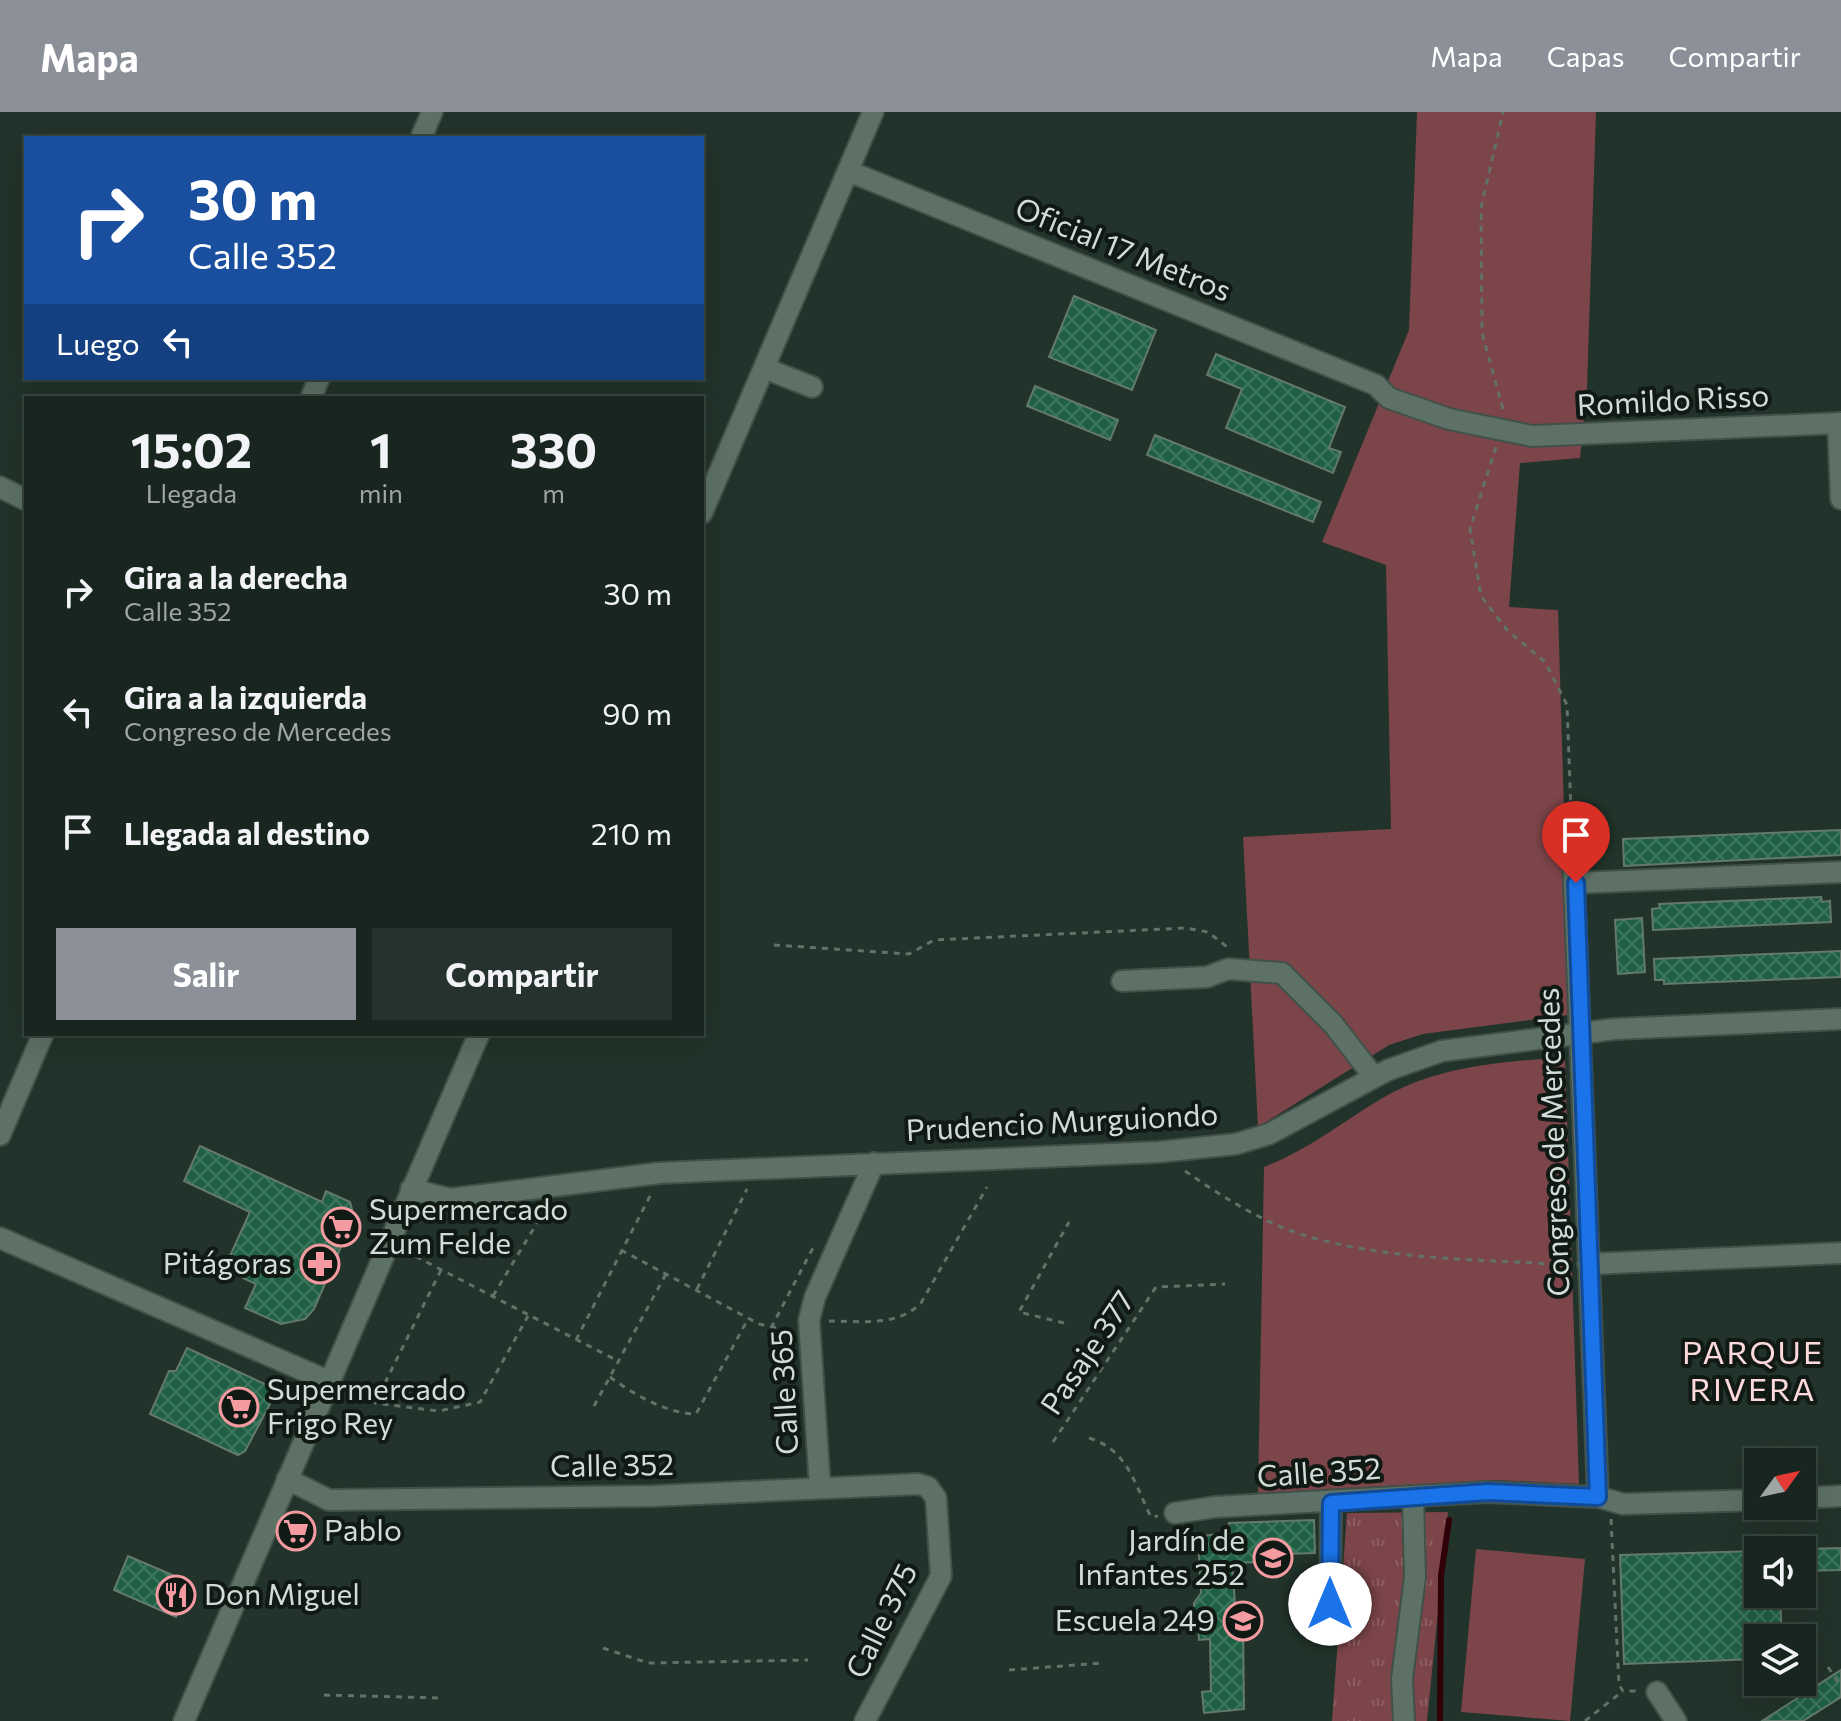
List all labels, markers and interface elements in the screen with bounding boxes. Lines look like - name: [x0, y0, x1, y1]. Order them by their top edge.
- text: Mapa: [40, 33, 139, 80]
- text: Mapa: [1430, 39, 1503, 73]
- text: Capas: [1547, 39, 1624, 73]
- text: Compartir: [1668, 39, 1801, 73]
- text: 30 m: [188, 163, 317, 232]
- icon: right: [56, 168, 160, 272]
- street label: Oficial 17 Metros: [1011, 188, 1237, 308]
- text: Calle 352: [188, 232, 337, 276]
- icon: left: [156, 320, 200, 364]
- text: Luego: [56, 324, 140, 361]
- street label: Romildo Risso: [1576, 375, 1770, 422]
- text: 15:02: [131, 419, 252, 478]
- text: 1: [370, 419, 392, 478]
- text: 330: [510, 419, 597, 478]
- text: Llegada: [146, 477, 237, 508]
- text: min: [359, 477, 403, 508]
- text: m: [542, 477, 565, 508]
- text: Gira a la derecha: [124, 558, 348, 595]
- icon: right: [56, 570, 100, 614]
- text: 30 m: [603, 574, 672, 611]
- text: Calle 352: [124, 595, 232, 626]
- text: Gira a la izquierda: [124, 678, 367, 715]
- icon: left: [56, 690, 100, 734]
- text: 90 m: [602, 694, 672, 731]
- text: Congreso de Mercedes: [124, 715, 392, 746]
- pin: [1542, 801, 1610, 883]
- icon: arrive: [56, 810, 100, 854]
- icon: arrive: [1554, 813, 1598, 857]
- text: Llegada al destino: [124, 814, 370, 851]
- text: 210 m: [591, 814, 672, 851]
- button: Salir: [56, 928, 356, 1020]
- button: Compartir: [372, 928, 672, 1020]
- street label: Congreso de Mercedes: [1528, 987, 1575, 1297]
- street label: Prudencio Murguiondo: [905, 1094, 1219, 1147]
- place label: Supermercado Zum Felde: [369, 1189, 568, 1260]
- supermarket icon: Supermercado Zum Felde: [320, 1206, 362, 1248]
- place label: Pitágoras: [163, 1243, 292, 1280]
- pharmacy icon: Pitágoras: [299, 1243, 341, 1285]
- street label: Pasaje 377: [1031, 1282, 1141, 1421]
- street label: Calle 365: [761, 1328, 804, 1456]
- district label: PARQUE RIVERA: [1682, 1331, 1824, 1408]
- place label: Supermercado Frigo Rey: [267, 1369, 466, 1440]
- supermarket icon: Supermercado Frigo Rey: [218, 1386, 260, 1428]
- street label: Calle 352: [550, 1444, 674, 1483]
- street label: Calle 352: [1256, 1448, 1382, 1493]
- north arrow: [1744, 1448, 1816, 1520]
- map controls: [1744, 1448, 1816, 1696]
- supermarket icon: Pablo: [275, 1510, 317, 1552]
- place label: Pablo: [324, 1510, 402, 1547]
- place label: Jardín de Infantes 252: [1077, 1520, 1245, 1591]
- button: sound: [1744, 1536, 1816, 1608]
- school or university icon: Jardín de Infantes 252: [1252, 1537, 1294, 1579]
- street label: Calle 375: [836, 1556, 923, 1683]
- position arrow: [1288, 1562, 1372, 1646]
- restaurant icon: Don Miguel: [155, 1574, 197, 1616]
- place label: Don Miguel: [204, 1574, 360, 1611]
- place label: Escuela 249: [1055, 1600, 1215, 1637]
- school or university icon: Escuela 249: [1222, 1600, 1264, 1642]
- button: layers: [1744, 1624, 1816, 1696]

